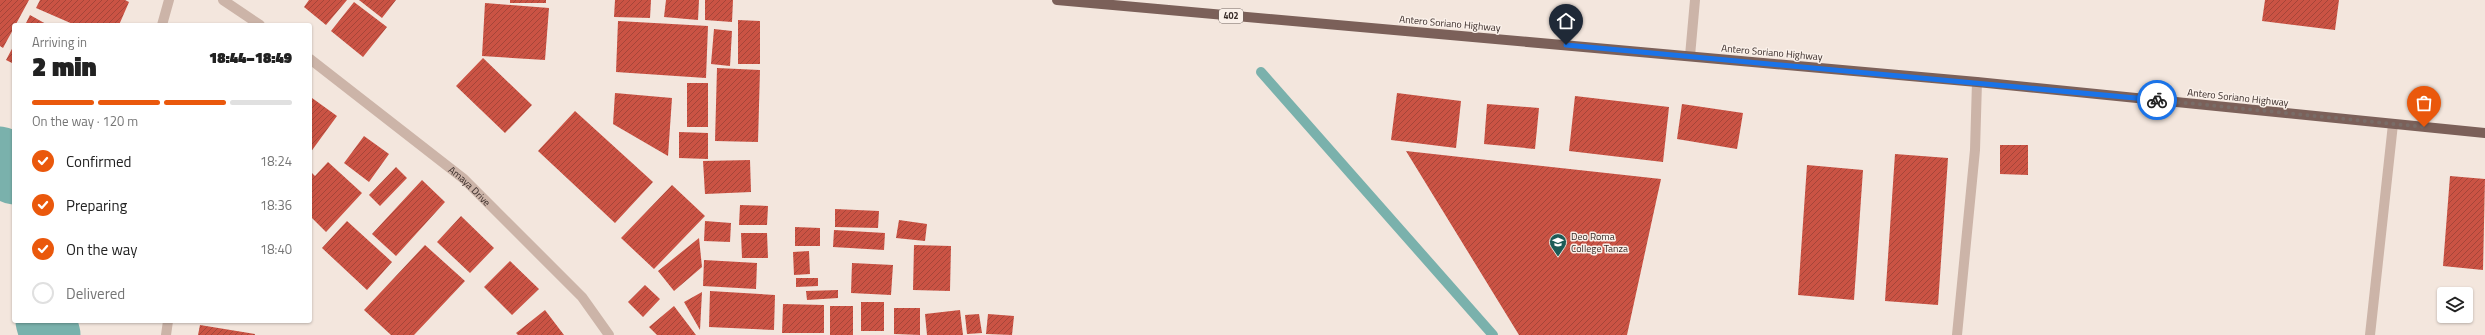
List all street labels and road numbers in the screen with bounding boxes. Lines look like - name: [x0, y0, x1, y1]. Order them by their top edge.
- road number: 402: [1219, 9, 1243, 23]
- street label: Antero Soriano Highway: [1399, 12, 1501, 35]
- street label: Antero Soriano Highway: [1721, 41, 1823, 64]
- street label: Antero Soriano Highway: [2187, 85, 2289, 110]
- street label: Amaya Drive: [445, 163, 494, 210]

